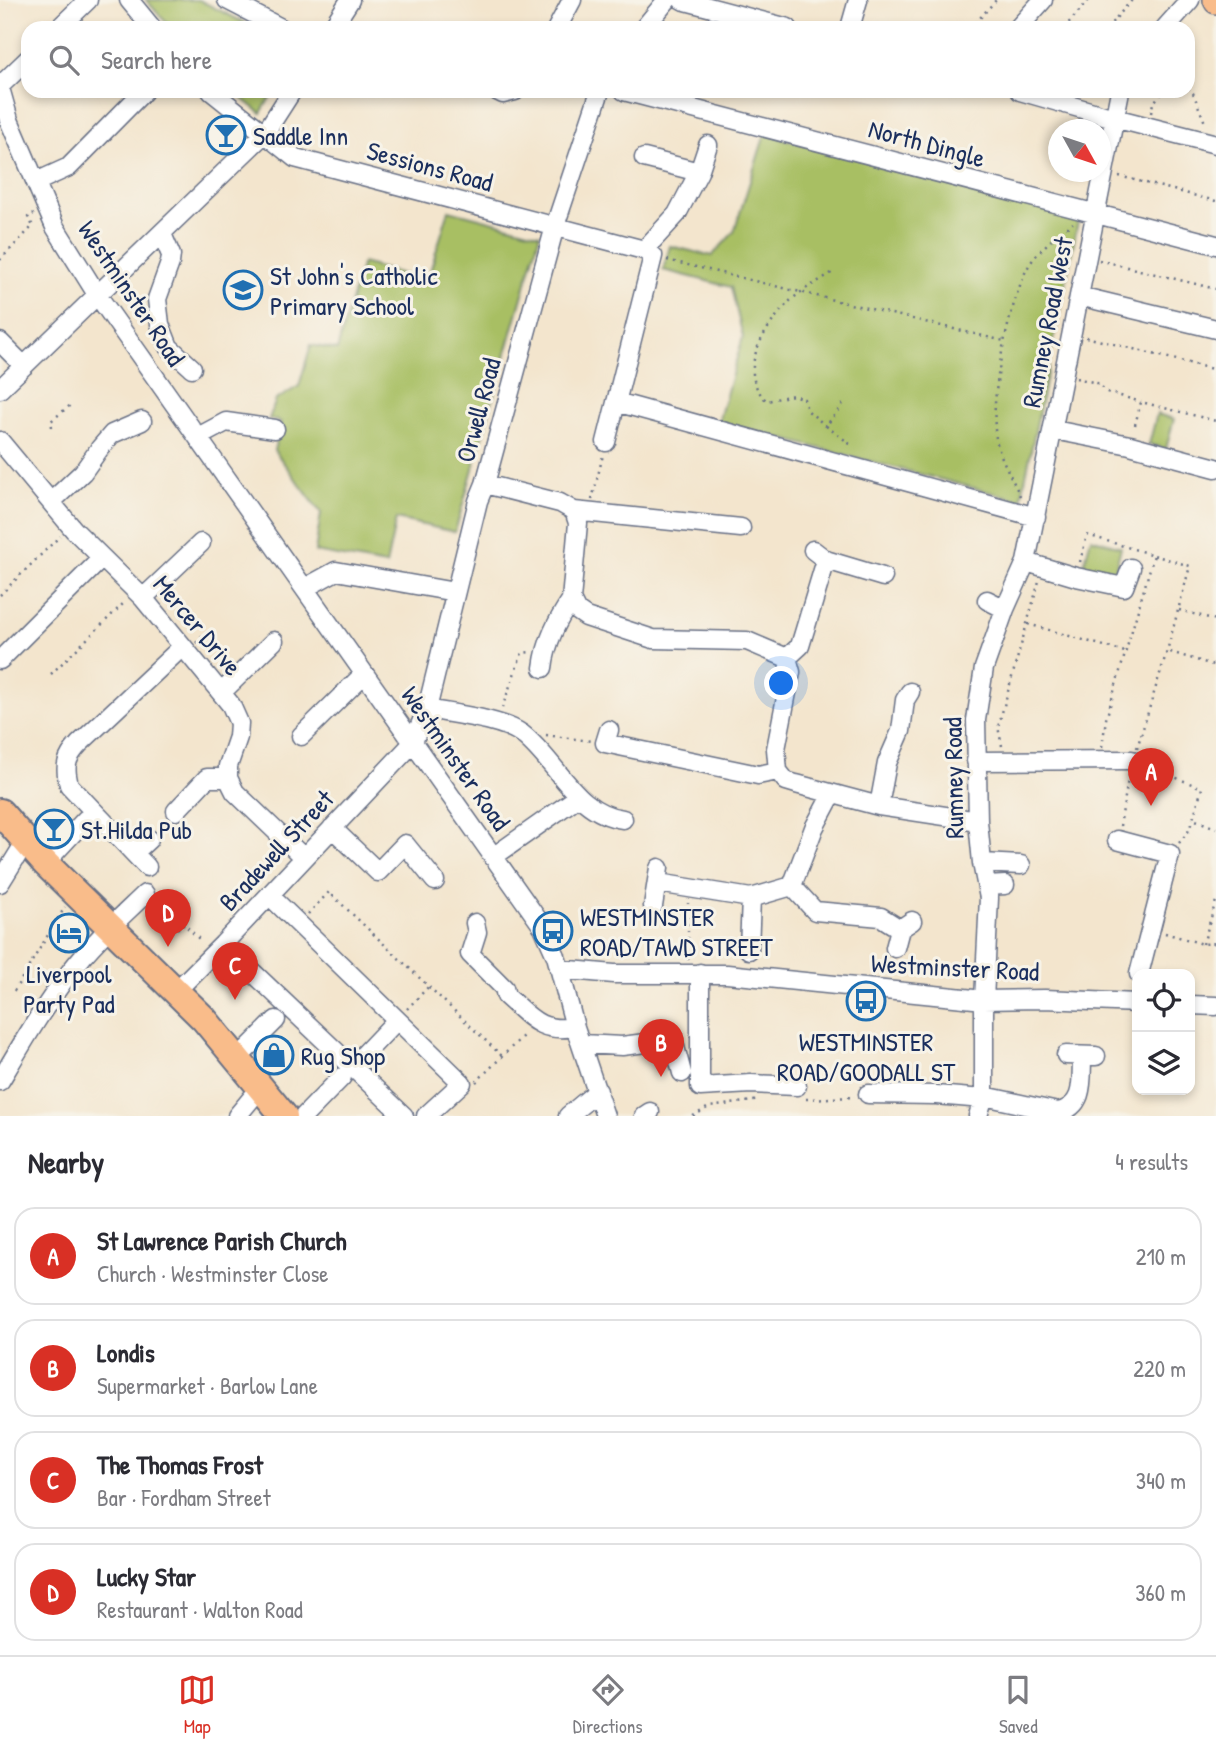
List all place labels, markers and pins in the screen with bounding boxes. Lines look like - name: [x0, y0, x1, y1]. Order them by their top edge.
- bar icon: Saddle Inn: [205, 114, 247, 156]
- place label: Saddle Inn: [253, 118, 348, 153]
- place label: St John's Catholic Primary School: [270, 258, 438, 323]
- school or university icon: St John's Catholic Primary School: [222, 269, 264, 311]
- pin: A: [1128, 748, 1174, 806]
- bar icon: St.Hilda Pub: [33, 808, 75, 850]
- place label: St.Hilda Pub: [81, 812, 192, 847]
- pin: D: [145, 889, 191, 947]
- place label: WESTMINSTER ROAD/TAWD STREET: [580, 899, 773, 964]
- bus stop icon: WESTMINSTER ROAD/TAWD STREET: [532, 910, 574, 952]
- hotel icon: Liverpool Party Pad: [48, 912, 90, 954]
- pin: C: [212, 942, 258, 1000]
- place label: Liverpool Party Pad: [23, 956, 115, 1021]
- bus stop icon: WESTMINSTER ROAD/GOODALL ST: [845, 980, 887, 1022]
- pin: B: [638, 1019, 684, 1077]
- place label: WESTMINSTER ROAD/GOODALL ST: [777, 1024, 956, 1089]
- shop icon: Rug Shop: [253, 1034, 295, 1076]
- place label: Rug Shop: [301, 1038, 385, 1073]

